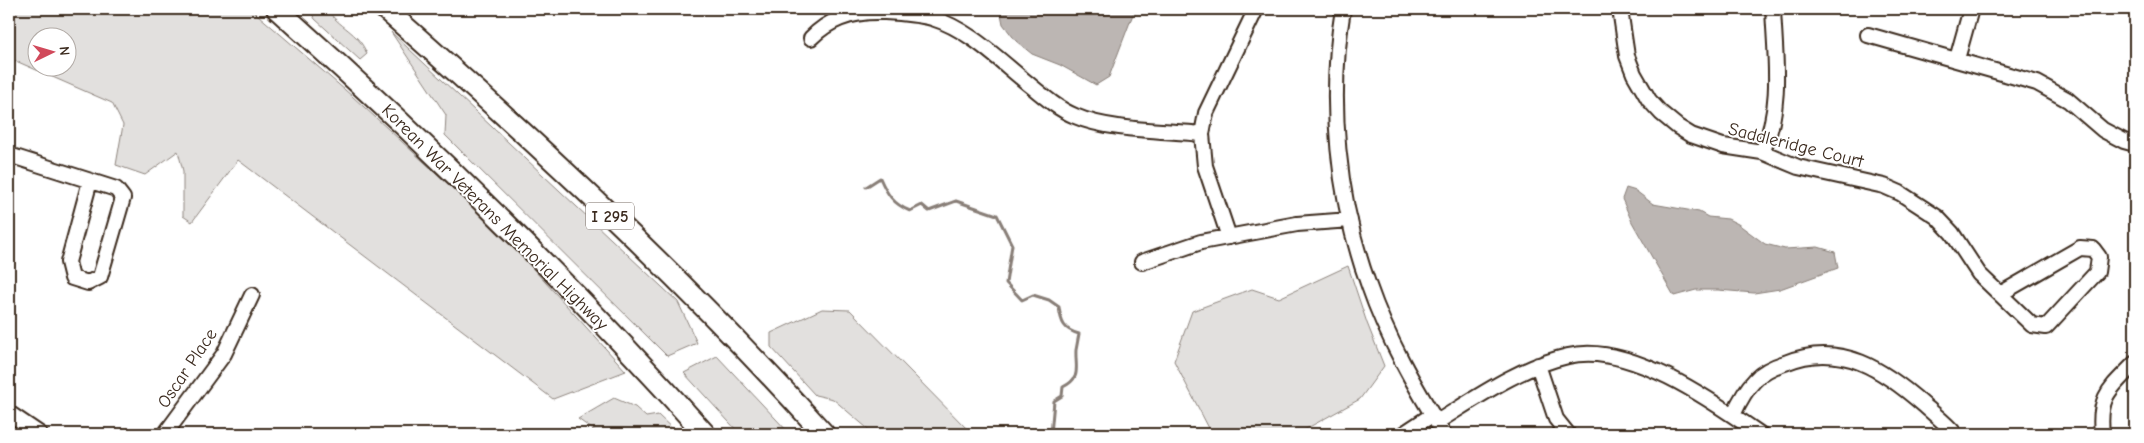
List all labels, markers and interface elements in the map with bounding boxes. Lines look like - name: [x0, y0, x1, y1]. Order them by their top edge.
- north arrow: [28, 28, 78, 78]
- text: N: [56, 46, 73, 56]
- street label: Korean War Veterans Memorial Highway: [377, 100, 613, 336]
- street label: Saddleridge Court: [1726, 119, 1867, 173]
- road number: I 295: [586, 202, 634, 230]
- street label: Oscar Place: [153, 325, 222, 412]

